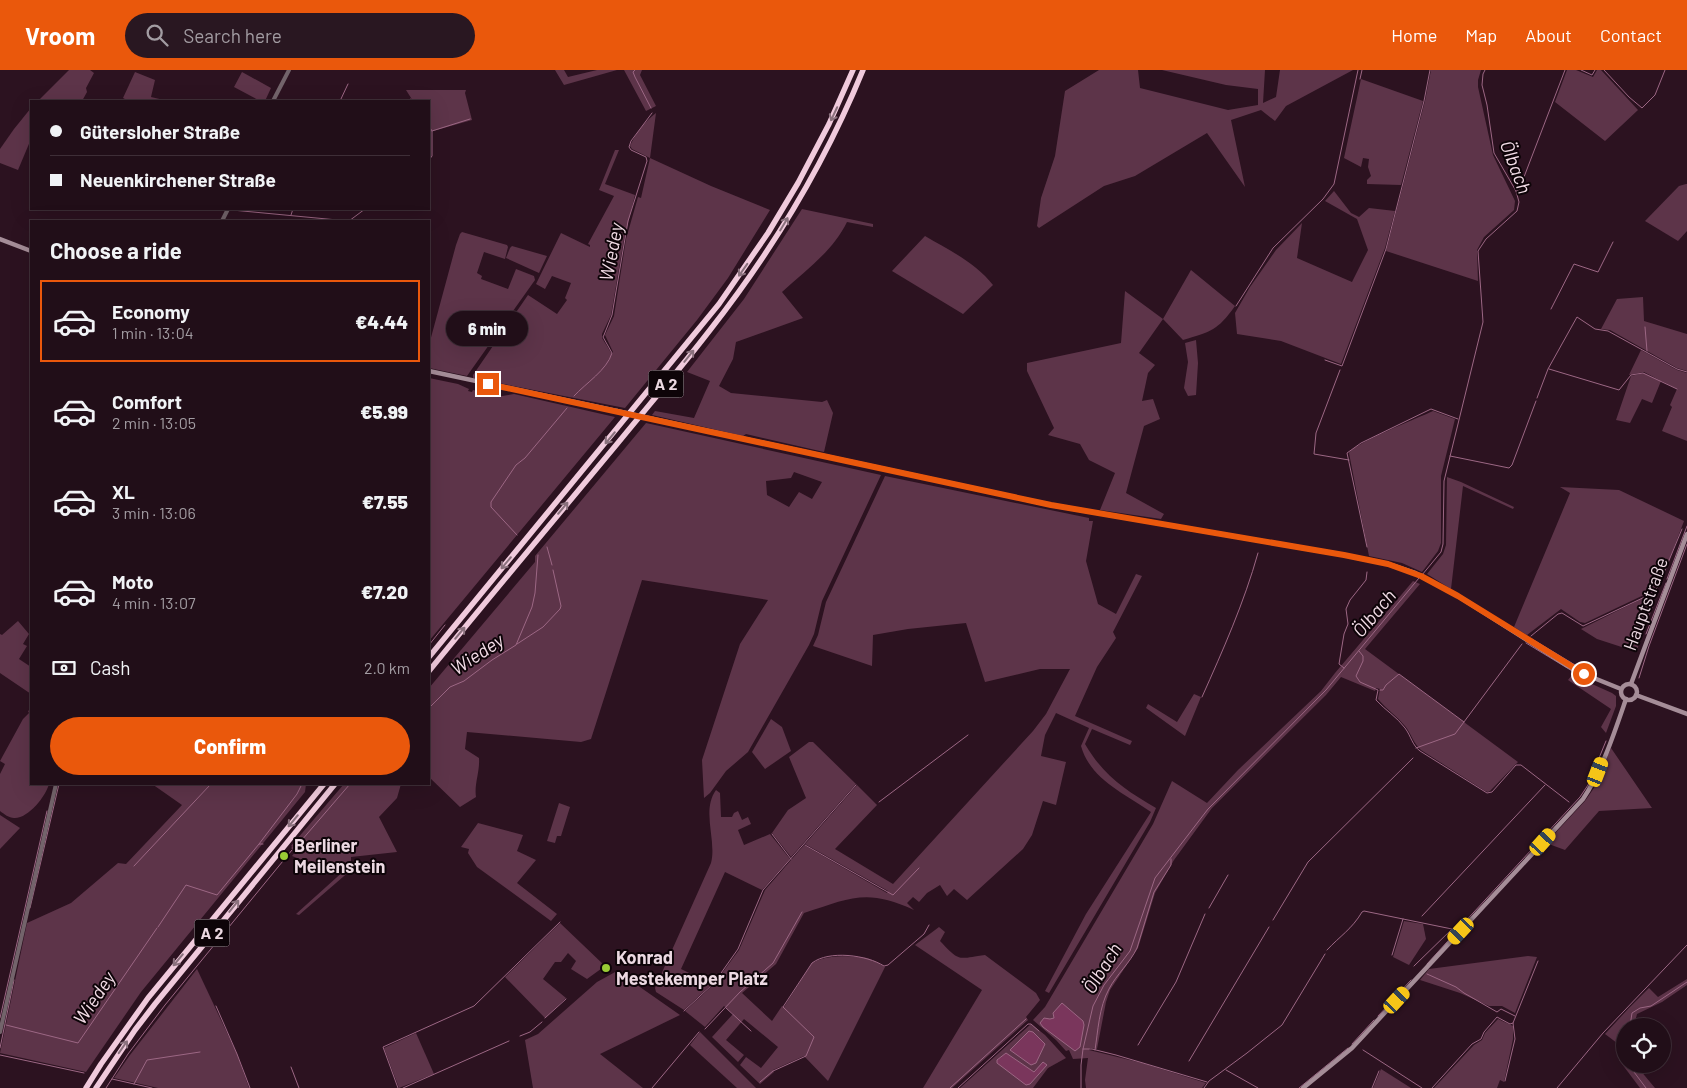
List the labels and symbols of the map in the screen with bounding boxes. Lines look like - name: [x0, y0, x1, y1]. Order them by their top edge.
- one-way arrow: [828, 107, 838, 122]
- water label: Ölbach: [1496, 137, 1537, 197]
- one-way arrow: [779, 217, 789, 231]
- water label: Wiedey: [594, 220, 628, 283]
- one-way arrow: [738, 263, 748, 277]
- callout: 6 min: [447, 312, 529, 346]
- one-way arrow: [683, 350, 694, 363]
- road number: A 2: [648, 370, 684, 398]
- route end: [477, 373, 499, 395]
- one-way arrow: [604, 432, 615, 445]
- one-way arrow: [558, 502, 569, 515]
- street label: Hauptstraße: [1618, 554, 1672, 653]
- one-way arrow: [500, 557, 512, 570]
- water label: Ölbach: [1347, 584, 1400, 641]
- one-way arrow: [454, 627, 465, 640]
- water label: Wiedey: [446, 628, 508, 679]
- route start: [1573, 663, 1595, 685]
- car: [1585, 755, 1610, 789]
- one-way arrow: [287, 815, 298, 828]
- car: [1527, 826, 1558, 858]
- place label: Berliner Meilenstein: [294, 834, 385, 877]
- marker: Berliner Meilenstein: [278, 850, 290, 862]
- one-way arrow: [229, 900, 240, 913]
- car: [1445, 915, 1476, 947]
- road number: A 2: [194, 920, 230, 946]
- water label: Ölbach: [1077, 938, 1126, 997]
- place label: Konrad Mestekemper Platz: [616, 946, 768, 989]
- one-way arrow: [173, 953, 184, 966]
- marker: Konrad Mestekemper Platz: [600, 962, 612, 974]
- water label: Wiedey: [68, 966, 120, 1029]
- car: [1381, 984, 1412, 1016]
- one-way arrow: [118, 1041, 128, 1055]

